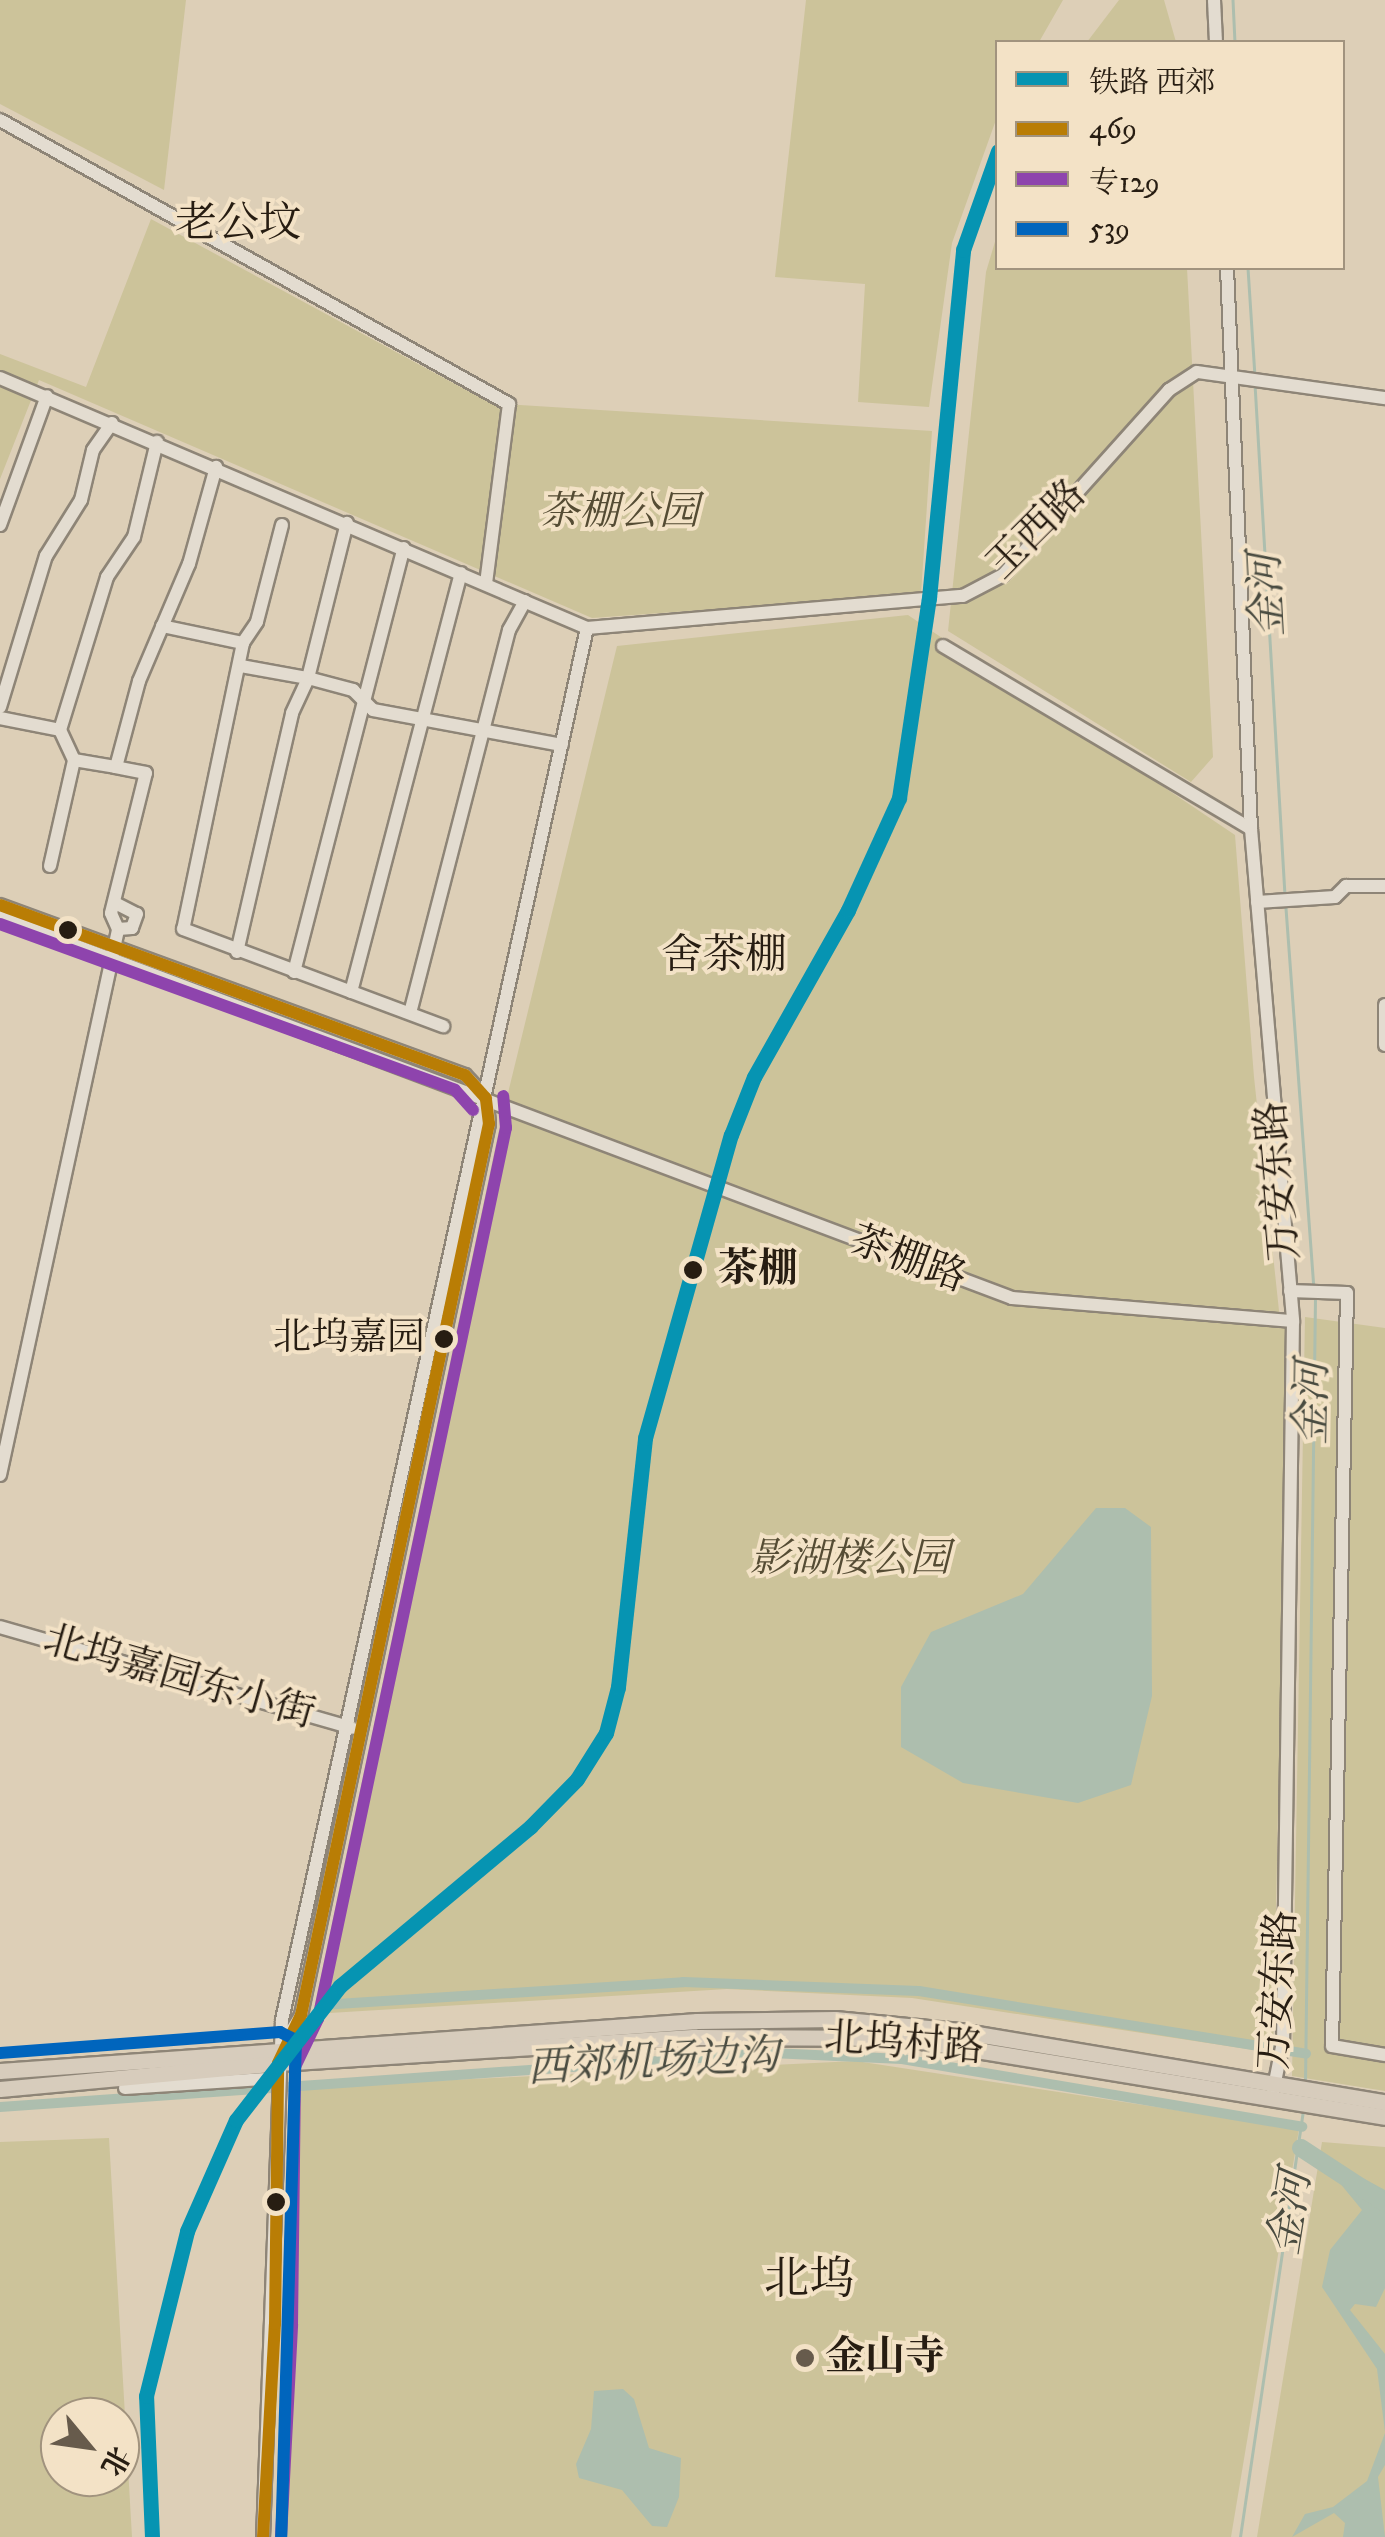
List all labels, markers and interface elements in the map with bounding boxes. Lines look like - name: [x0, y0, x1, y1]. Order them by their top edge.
- legend: [995, 40, 1345, 270]
- text: 铁路 西郊: [1089, 65, 1215, 102]
- text: 469: [1089, 111, 1137, 148]
- text: 专129: [1089, 165, 1160, 202]
- district label: 老公坟: [175, 199, 301, 249]
- text: 539: [1089, 211, 1130, 248]
- street label: 玉西路: [978, 471, 1096, 589]
- park label: 茶棚公园: [539, 489, 699, 537]
- water label: 金河: [1241, 552, 1295, 638]
- unlabelled marker: [58, 920, 78, 940]
- district label: 舍茶棚: [661, 931, 787, 981]
- street label: 万安东路: [1248, 1099, 1310, 1263]
- street label: 茶棚路: [843, 1217, 973, 1303]
- place label: 茶棚: [718, 1246, 798, 1294]
- marker: 茶棚: [677, 1254, 709, 1286]
- place label: 北坞嘉园: [273, 1316, 425, 1362]
- marker: 北坞嘉园: [434, 1329, 454, 1349]
- water label: 金河: [1287, 1361, 1339, 1445]
- park label: 影湖楼公园: [750, 1536, 950, 1584]
- street label: 北坞嘉园东小街: [38, 1616, 320, 1740]
- street label: 万安东路: [1251, 1909, 1307, 2071]
- street label: 北坞村路: [823, 2014, 985, 2074]
- water label: 西郊机场边沟: [526, 2031, 780, 2095]
- water label: 金河: [1260, 2168, 1322, 2258]
- unlabelled marker: [266, 2192, 286, 2212]
- district label: 北坞: [764, 2254, 854, 2308]
- place label: 金山寺: [825, 2334, 945, 2382]
- marker: 金山寺: [794, 2347, 816, 2369]
- north arrow: [40, 2397, 140, 2497]
- text: 北: [93, 2440, 137, 2482]

